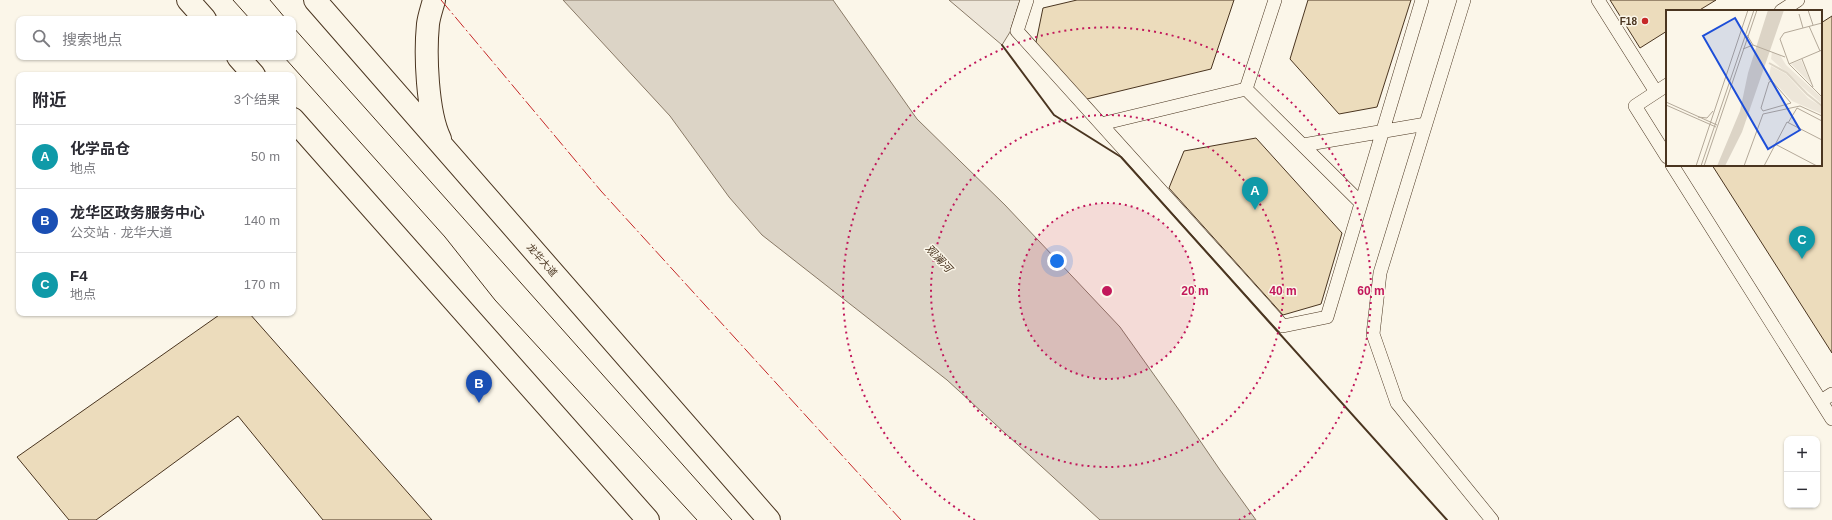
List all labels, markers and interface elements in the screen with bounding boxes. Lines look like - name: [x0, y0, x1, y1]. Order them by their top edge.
- inset map: [1666, 10, 1822, 166]
- search box: [16, 16, 296, 60]
- place label: F18: [1620, 16, 1637, 27]
- marker: F18: [1640, 16, 1650, 26]
- icon: search: [30, 27, 52, 49]
- text: 搜索地点: [62, 31, 122, 48]
- text: 附近: [32, 91, 66, 110]
- text: 3个结果: [234, 92, 280, 107]
- text: 化学品仓: [70, 140, 130, 157]
- text: A: [40, 149, 50, 164]
- text: 50 m: [251, 149, 280, 164]
- text: 地点: [70, 161, 96, 176]
- pin: A: [1242, 177, 1268, 210]
- text: 龙华区政务服务中心: [70, 204, 205, 221]
- text: B: [40, 213, 50, 228]
- text: 140 m: [244, 213, 280, 228]
- text: 公交站 · 龙华大道: [70, 225, 173, 240]
- pin: C: [1789, 226, 1815, 259]
- street label: 龙华大道: [525, 241, 559, 279]
- water label: 观澜河: [923, 242, 956, 276]
- your location: [1047, 251, 1067, 271]
- text: F4: [70, 267, 88, 284]
- text: C: [40, 277, 50, 292]
- text: 170 m: [244, 277, 280, 292]
- centre of rings: [1100, 284, 1114, 298]
- text: 20 m: [1181, 284, 1209, 298]
- text: 40 m: [1269, 284, 1297, 298]
- text: 60 m: [1357, 284, 1385, 298]
- text: 地点: [70, 287, 96, 302]
- pin: B: [466, 370, 492, 403]
- map controls: [1784, 436, 1820, 508]
- button: +: [1784, 436, 1820, 472]
- button: −: [1784, 472, 1820, 508]

